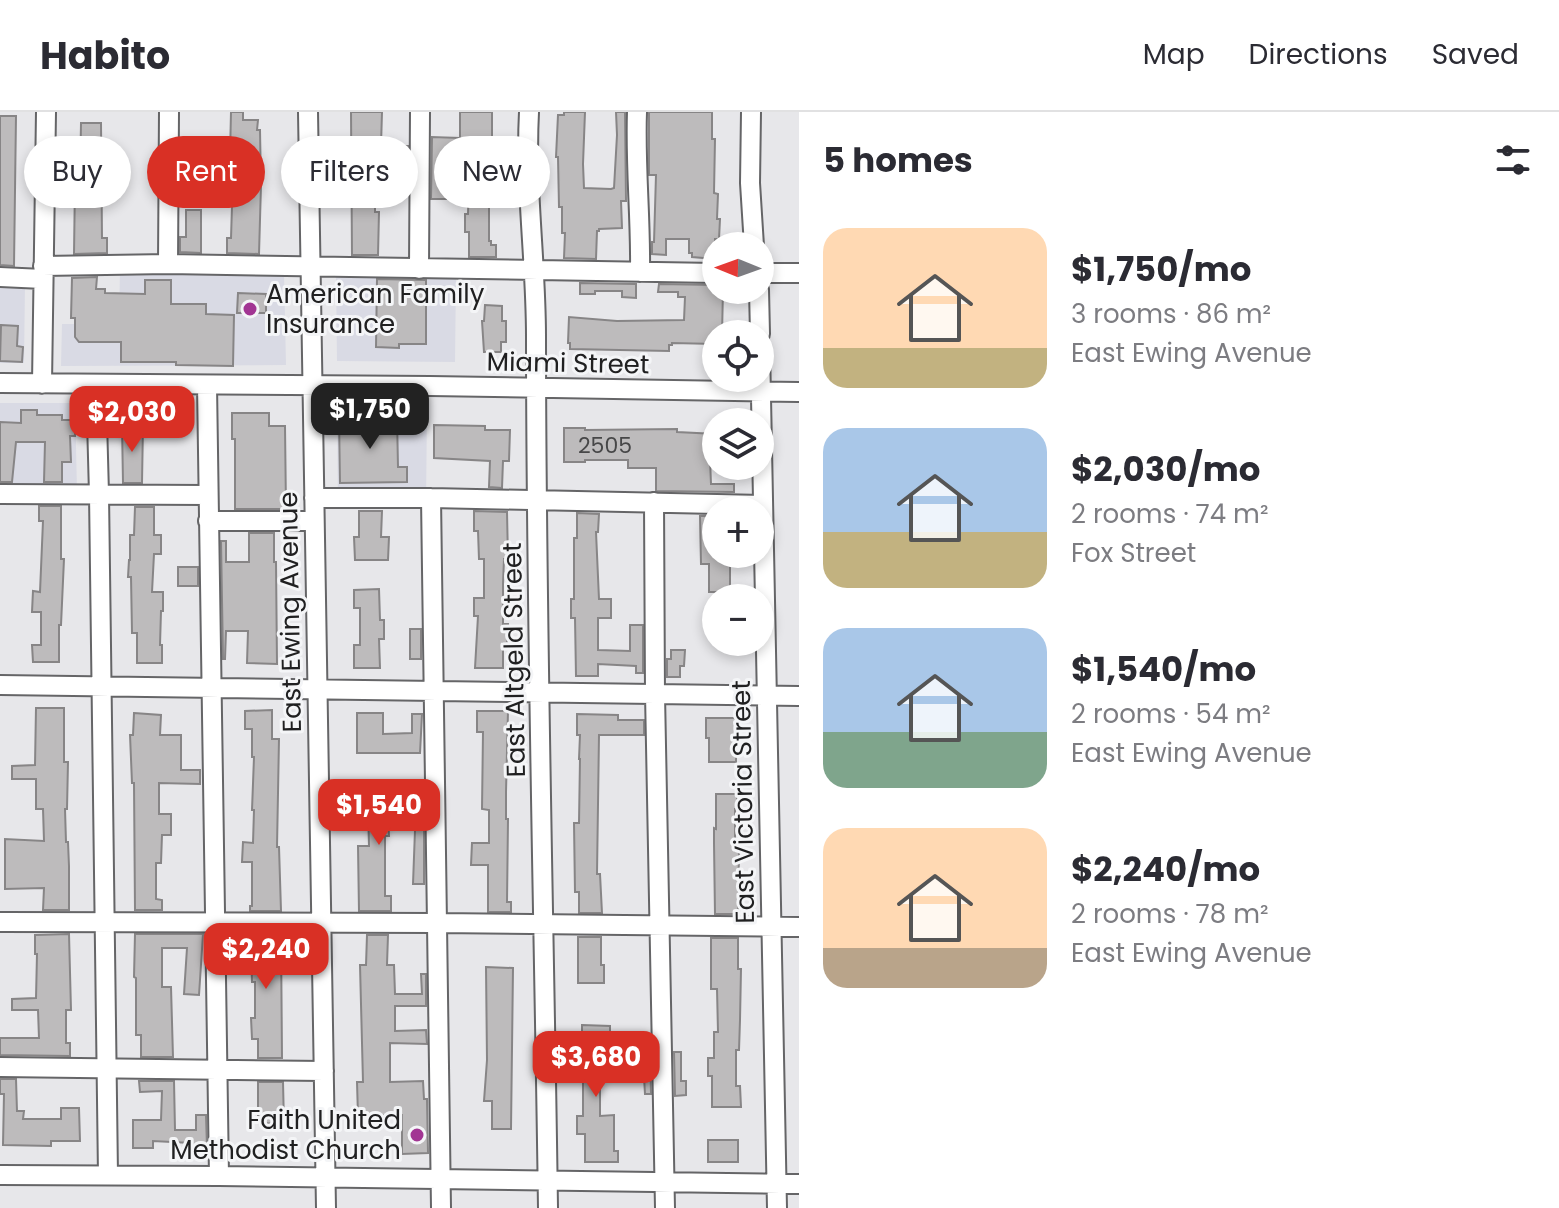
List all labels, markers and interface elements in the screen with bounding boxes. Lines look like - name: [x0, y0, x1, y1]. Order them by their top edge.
- text: Habito: [40, 29, 170, 82]
- text: Map: [1143, 35, 1205, 74]
- text: Directions: [1249, 35, 1388, 74]
- text: Saved: [1432, 35, 1519, 74]
- chip: Buy: [24, 136, 131, 208]
- chip: Rent: [147, 136, 265, 208]
- chip: Filters: [281, 136, 418, 208]
- chip: New: [434, 136, 550, 208]
- text: 5 homes: [823, 136, 973, 184]
- icon: filters: [1491, 138, 1535, 182]
- north arrow: [702, 232, 774, 304]
- map controls: [702, 232, 774, 656]
- text: $1,750/mo: [1071, 245, 1251, 293]
- icon: home: [887, 260, 983, 356]
- place label: American Family Insurance: [266, 276, 485, 342]
- text: 3 rooms · 86 m²: [1071, 296, 1271, 332]
- marker: American Family Insurance: [241, 300, 259, 318]
- button: locate: [702, 320, 774, 392]
- text: East Ewing Avenue: [1071, 335, 1312, 371]
- street label: Miami Street: [486, 344, 650, 382]
- pin: $1,750: [305, 383, 435, 451]
- pin: $2,030: [67, 386, 197, 454]
- text: $1,750: [329, 391, 411, 427]
- text: $2,030: [87, 394, 177, 430]
- button: layers: [702, 408, 774, 480]
- house number: 2505: [578, 430, 632, 461]
- text: $2,030/mo: [1071, 445, 1261, 493]
- icon: home: [887, 460, 983, 556]
- street label: East Ewing Avenue: [270, 491, 310, 733]
- button: +: [702, 496, 774, 568]
- text: 2 rooms · 74 m²: [1071, 496, 1268, 532]
- text: Fox Street: [1071, 535, 1196, 571]
- street label: East Altgeld Street: [494, 542, 534, 778]
- button: −: [702, 584, 774, 656]
- text: $1,540/mo: [1071, 645, 1256, 693]
- icon: home: [887, 660, 983, 756]
- street label: East Victoria Street: [723, 680, 763, 924]
- text: 2 rooms · 54 m²: [1071, 696, 1271, 732]
- text: East Ewing Avenue: [1071, 735, 1312, 771]
- pin: $1,540: [314, 779, 444, 847]
- text: $1,540: [336, 787, 422, 823]
- text: $2,240/mo: [1071, 845, 1260, 893]
- icon: home: [887, 860, 983, 956]
- text: 2 rooms · 78 m²: [1071, 896, 1269, 932]
- pin: $2,240: [201, 923, 331, 991]
- text: $2,240: [222, 931, 310, 967]
- text: East Ewing Avenue: [1071, 935, 1312, 971]
- pin: $3,680: [531, 1031, 661, 1099]
- text: $3,680: [551, 1039, 641, 1075]
- place label: Faith United Methodist Church: [170, 1102, 401, 1168]
- marker: Faith United Methodist Church: [408, 1126, 426, 1144]

